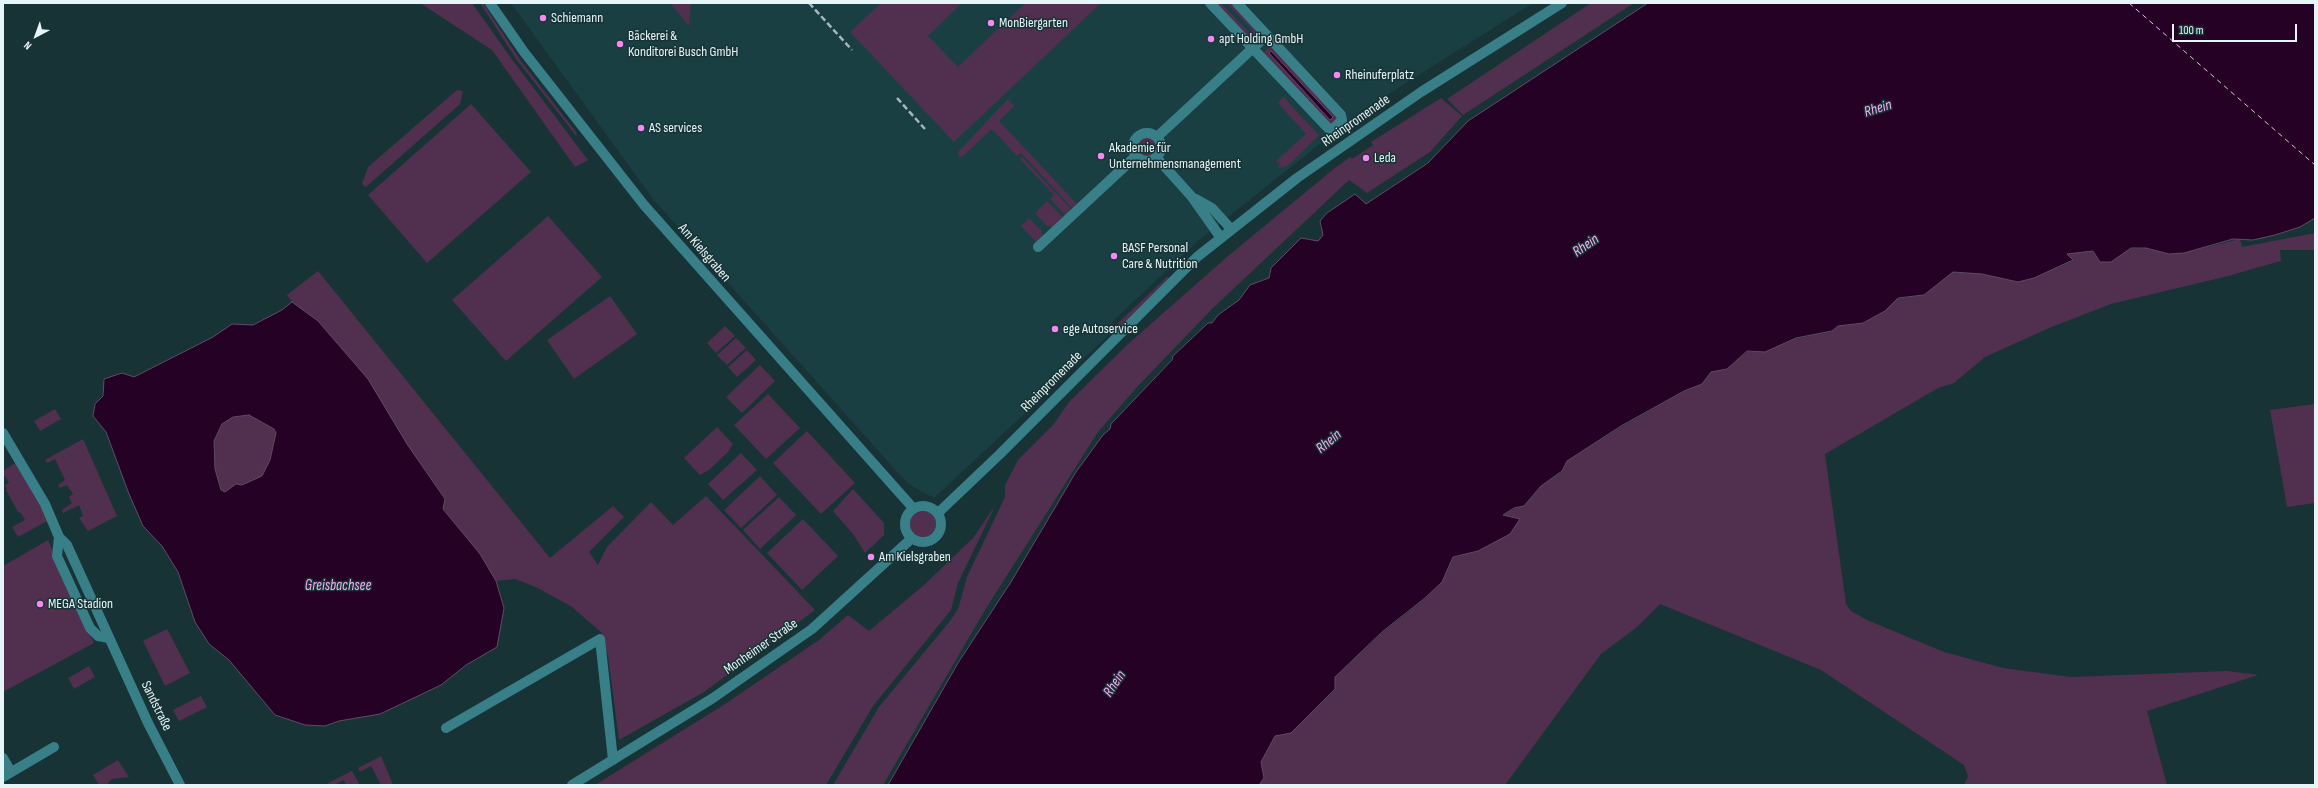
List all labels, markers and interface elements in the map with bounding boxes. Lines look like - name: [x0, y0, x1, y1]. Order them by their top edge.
- place label: Schiemann: [551, 10, 603, 26]
- marker: Schiemann: [538, 13, 548, 23]
- place label: MonBiergarten: [999, 15, 1068, 31]
- north arrow: [16, 16, 56, 56]
- scale bar: [2174, 16, 2299, 42]
- marker: MonBiergarten: [986, 18, 996, 28]
- text: 100 m: [2179, 23, 2204, 38]
- place label: Bäckerei & Konditorei Busch GmbH: [628, 28, 738, 60]
- place label: apt Holding GmbH: [1219, 31, 1303, 47]
- marker: apt Holding GmbH: [1206, 34, 1216, 44]
- text: N: [21, 39, 34, 52]
- marker: Bäckerei & Konditorei Busch GmbH: [615, 39, 625, 49]
- place label: Rheinuferplatz: [1345, 67, 1414, 83]
- marker: Rheinuferplatz: [1332, 70, 1342, 80]
- street label: Rheinpromenade: [1319, 91, 1393, 151]
- water label: Rhein: [1862, 96, 1894, 122]
- place label: AS services: [649, 120, 702, 136]
- marker: AS services: [636, 123, 646, 133]
- place label: Akademie für Unternehmensmanagement: [1109, 140, 1241, 172]
- place label: Leda: [1374, 150, 1396, 166]
- marker: Akademie für Unternehmensmanagement: [1096, 151, 1106, 161]
- marker: Leda: [1361, 153, 1371, 163]
- street label: Am Kielsgraben: [674, 220, 734, 286]
- water label: Rhein: [1569, 231, 1603, 261]
- place label: BASF Personal Care & Nutrition: [1122, 240, 1197, 272]
- marker: BASF Personal Care & Nutrition: [1109, 251, 1119, 261]
- place label: ege Autoservice: [1063, 321, 1138, 337]
- marker: ege Autoservice: [1050, 324, 1060, 334]
- street label: Rheinpromenade: [1018, 348, 1086, 416]
- water label: Rhein: [1313, 426, 1345, 458]
- place label: Am Kielsgraben: [879, 549, 951, 565]
- marker: Am Kielsgraben: [866, 552, 876, 562]
- water label: Greisbachsee: [305, 577, 371, 595]
- place label: MEGA Stadion: [48, 596, 113, 612]
- marker: MEGA Stadion: [35, 599, 45, 609]
- street label: Monheimer Straße: [721, 615, 801, 679]
- water label: Rhein: [1100, 667, 1130, 701]
- street label: Sandstraße: [137, 678, 175, 734]

